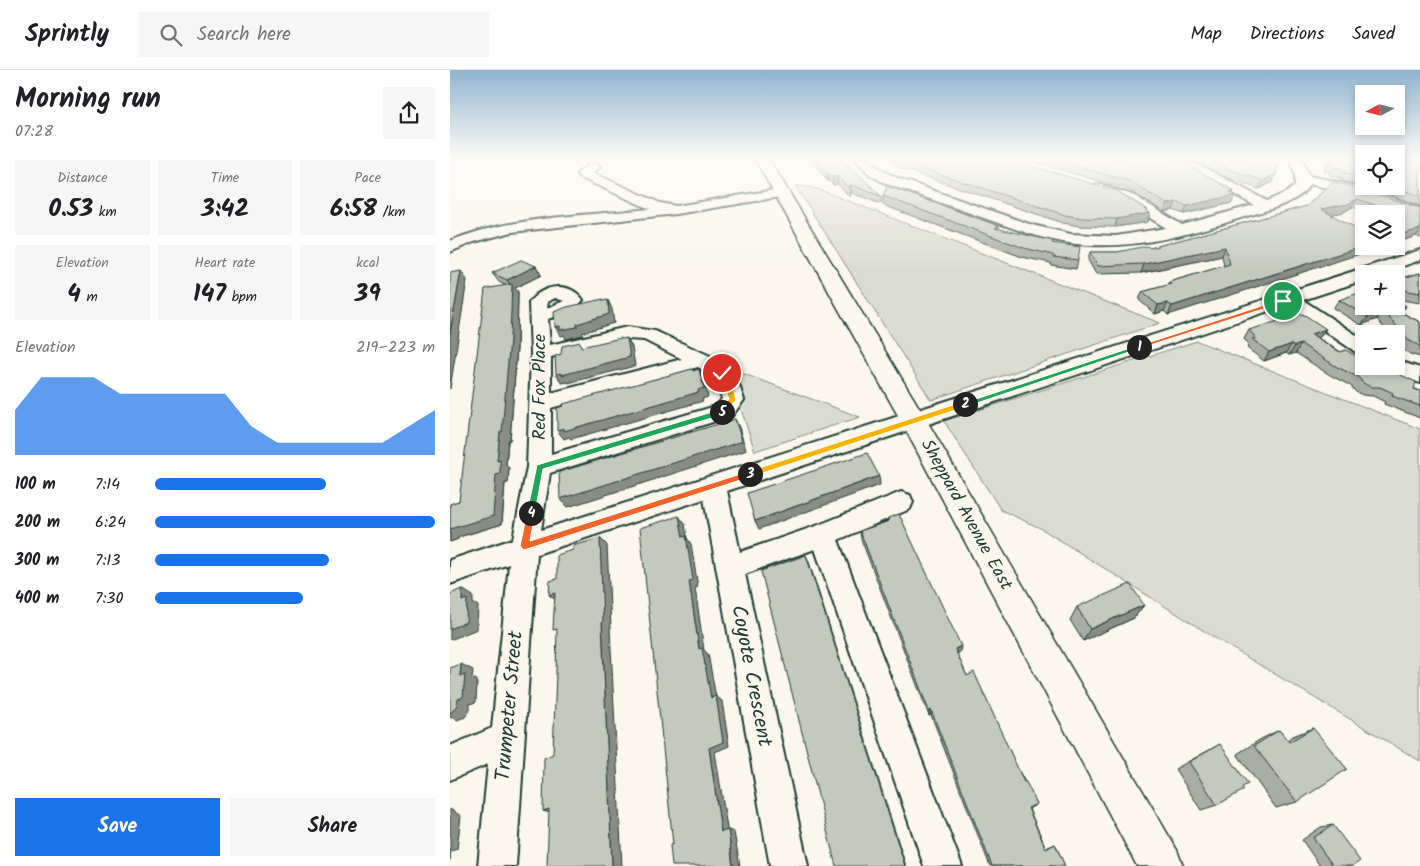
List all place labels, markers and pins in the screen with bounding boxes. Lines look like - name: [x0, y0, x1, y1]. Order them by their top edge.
- pin: [1262, 280, 1304, 322]
- pin: 1: [1126, 334, 1152, 360]
- pin: [701, 352, 743, 394]
- pin: 2: [952, 392, 978, 416]
- pin: 5: [710, 400, 734, 424]
- pin: 3: [738, 462, 762, 486]
- pin: 4: [518, 500, 544, 526]

